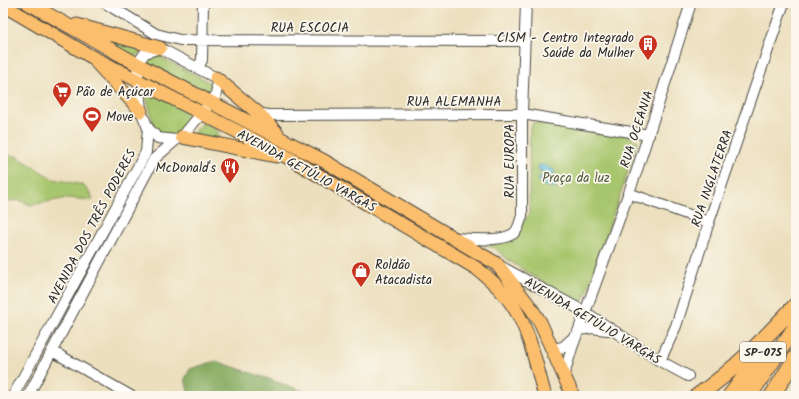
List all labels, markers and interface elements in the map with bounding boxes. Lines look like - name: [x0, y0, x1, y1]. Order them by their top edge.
- street label: RUA ESCOCIA: [271, 18, 349, 39]
- place label: CISM - Centro Integrado Saúde da Mulher: [497, 28, 635, 64]
- building icon: CISM - Centro Integrado Saúde da Mulher: [637, 33, 659, 61]
- supermarket icon: Pão de Açúcar: [51, 80, 73, 108]
- place label: Pão de Açúcar: [76, 82, 155, 103]
- street label: RUA OCEANIA: [615, 88, 660, 171]
- street label: RUA ALEMANHA: [407, 92, 501, 113]
- sports icon: Move: [81, 105, 103, 133]
- place label: Move: [106, 107, 134, 128]
- street label: AVENIDA GETÚLIO VARGAS: [233, 124, 380, 218]
- street label: RUA EUROPA: [500, 124, 521, 198]
- street label: RUA INGLATERRA: [686, 127, 739, 230]
- street label: AVENIDA DOS TRÊS PODERES: [43, 145, 142, 308]
- restaurant icon: McDonald's: [219, 156, 241, 184]
- place label: McDonald's: [156, 158, 216, 179]
- park label: Praça da luz: [542, 168, 610, 189]
- place label: Roldão Atacadista: [375, 255, 432, 291]
- shop icon: Roldão Atacadista: [350, 260, 372, 288]
- street label: AVENIDA GETÚLIO VARGAS: [520, 272, 665, 371]
- road number: SP-075: [740, 342, 786, 362]

